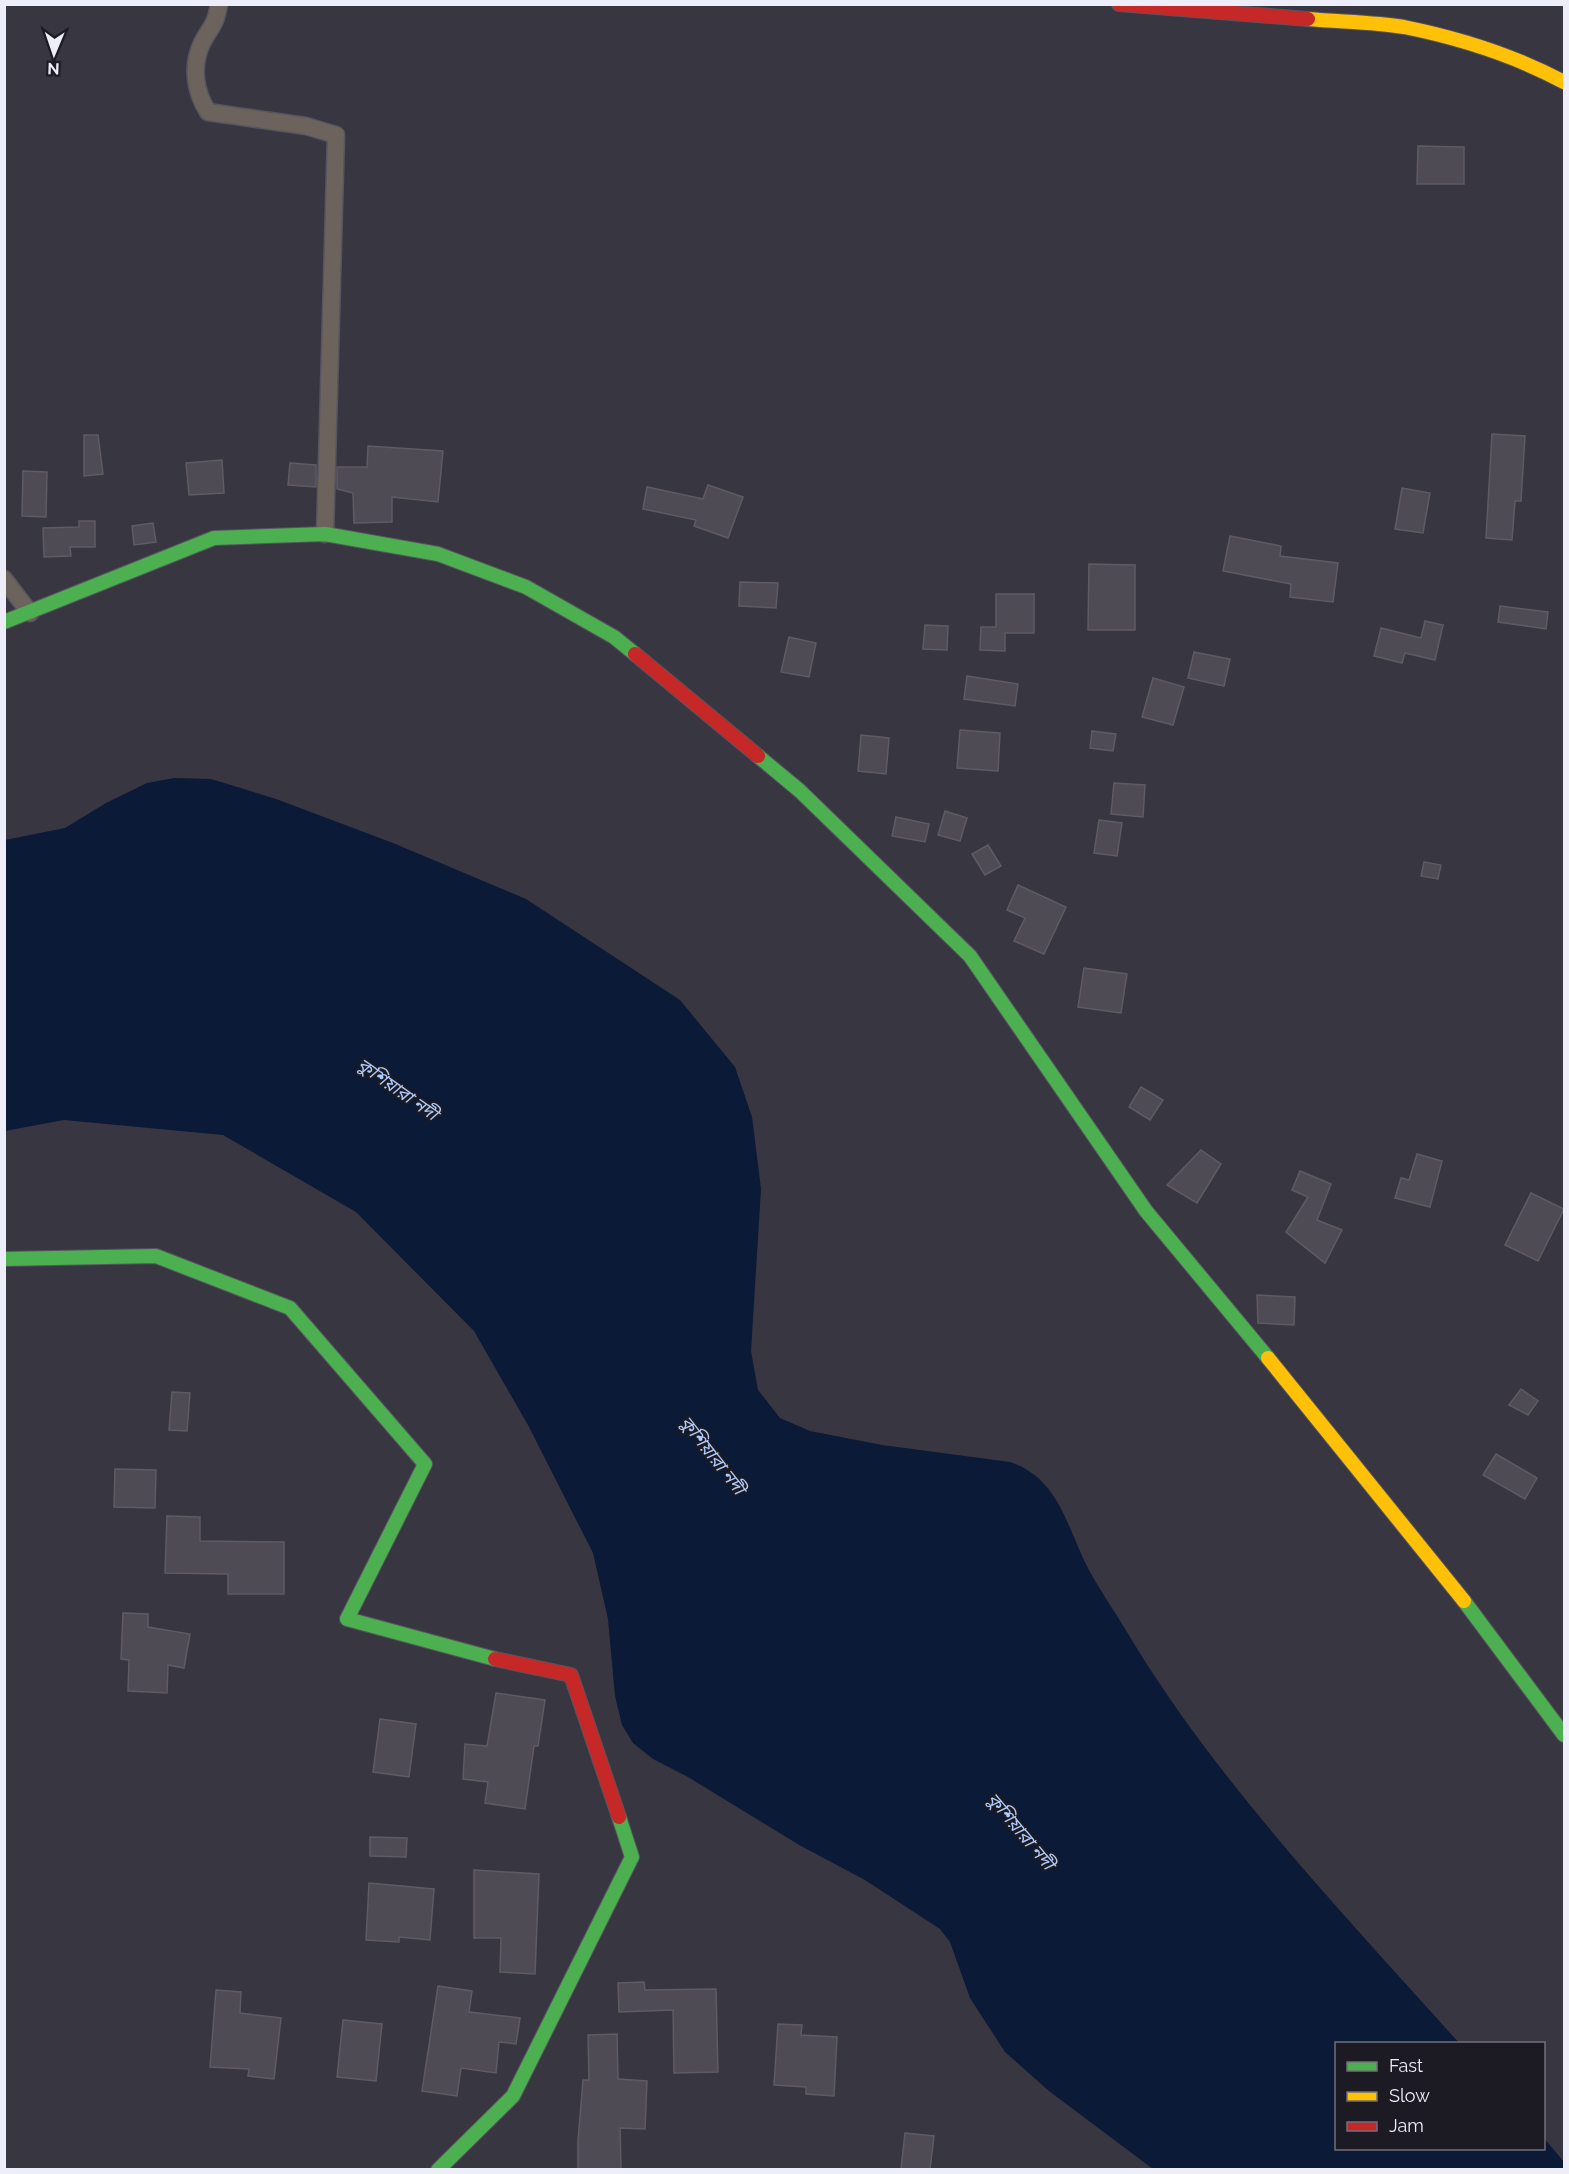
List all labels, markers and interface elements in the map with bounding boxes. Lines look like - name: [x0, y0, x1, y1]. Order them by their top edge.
- north arrow: [24, 24, 84, 84]
- text: N: [47, 59, 60, 78]
- water label: কুশিয়ারা নদী: [353, 1054, 445, 1127]
- water label: কুশিয়ারা নদী: [675, 1412, 752, 1501]
- water label: কুশিয়ারা নদী: [982, 1789, 1061, 1877]
- legend: [1335, 2042, 1545, 2150]
- text: Fast: [1389, 2055, 1423, 2076]
- text: Slow: [1389, 2085, 1430, 2106]
- text: Jam: [1389, 2115, 1424, 2136]

